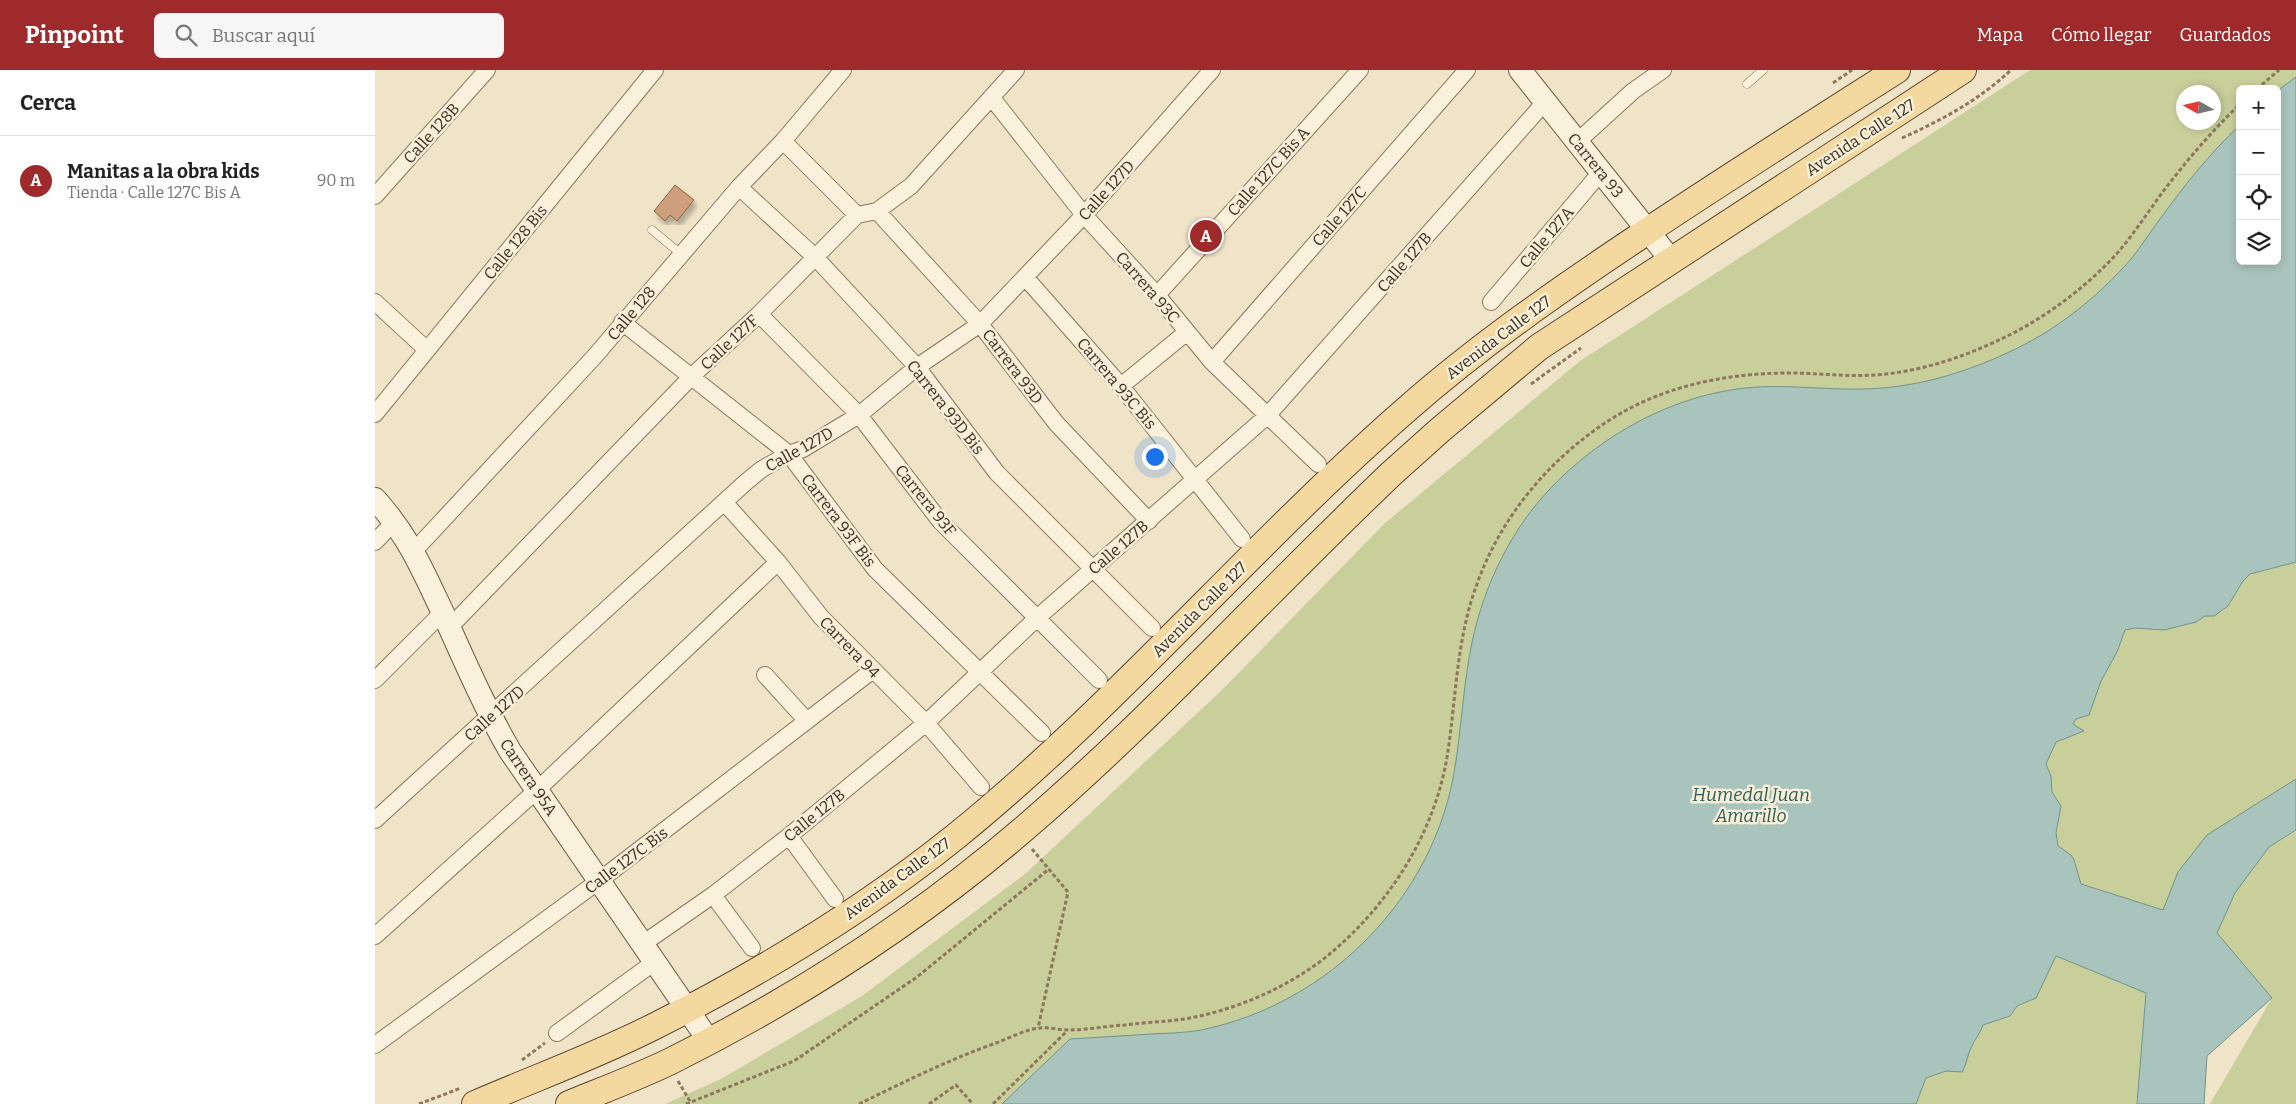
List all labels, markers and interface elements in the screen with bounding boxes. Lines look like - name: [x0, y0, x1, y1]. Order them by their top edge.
- search box: [154, 13, 504, 58]
- text: Pinpoint: [25, 21, 124, 49]
- icon: search: [172, 21, 200, 49]
- text: Buscar aquí: [212, 24, 315, 47]
- text: Mapa: [1977, 24, 2023, 46]
- text: Cómo llegar: [2051, 24, 2152, 46]
- text: Guardados: [2180, 24, 2271, 46]
- north arrow: [2176, 85, 2221, 130]
- map controls: [2236, 85, 2281, 265]
- button: +: [2236, 85, 2281, 130]
- text: Cerca: [20, 90, 76, 116]
- street label: Avenida Calle 127: [1802, 95, 1919, 180]
- street label: Calle 128B: [399, 99, 463, 167]
- street label: Calle 127C Bis A: [1223, 122, 1314, 220]
- street label: Carrera 93: [1564, 129, 1627, 202]
- button: −: [2236, 130, 2281, 175]
- street label: Calle 127D: [1074, 156, 1138, 224]
- text: Manitas a la obra kids: [67, 160, 260, 183]
- text: A: [30, 171, 42, 190]
- text: 90 m: [317, 171, 355, 190]
- button: locate: [2236, 175, 2281, 220]
- street label: Calle 127C: [1308, 182, 1371, 250]
- text: Tienda · Calle 127C Bis A: [67, 183, 241, 202]
- street label: Calle 128 Bis: [480, 201, 551, 283]
- street label: Calle 127A: [1515, 202, 1578, 272]
- pin: A: [1190, 217, 1222, 255]
- button: layers: [2236, 220, 2281, 265]
- street label: Calle 127B: [1373, 228, 1436, 296]
- street label: Carrera 93C: [1112, 248, 1184, 327]
- street label: Calle 128: [603, 282, 659, 344]
- street label: Avenida Calle 127: [1442, 292, 1555, 383]
- street label: Calle 127F: [697, 311, 762, 374]
- street label: Carrera 93D: [978, 325, 1047, 407]
- street label: Carrera 93C Bis: [1073, 334, 1160, 433]
- street label: Carrera 93D Bis: [903, 356, 988, 458]
- street label: Calle 127D: [762, 423, 836, 476]
- your location: [1142, 444, 1168, 470]
- street label: Carrera 93F: [891, 461, 960, 540]
- street label: Carrera 93F Bis: [797, 470, 880, 571]
- street label: Calle 127B: [1084, 516, 1152, 579]
- street label: Avenida Calle 127: [1148, 558, 1251, 661]
- street label: Carrera 94: [816, 613, 884, 683]
- street label: Calle 127D: [460, 681, 528, 745]
- street label: Carrera 95A: [496, 735, 562, 820]
- water label: Humedal Juan Amarillo: [1692, 784, 1810, 827]
- street label: Calle 127B: [780, 785, 849, 846]
- street label: Calle 127C Bis: [581, 823, 672, 898]
- street label: Avenida Calle 127: [841, 834, 954, 923]

